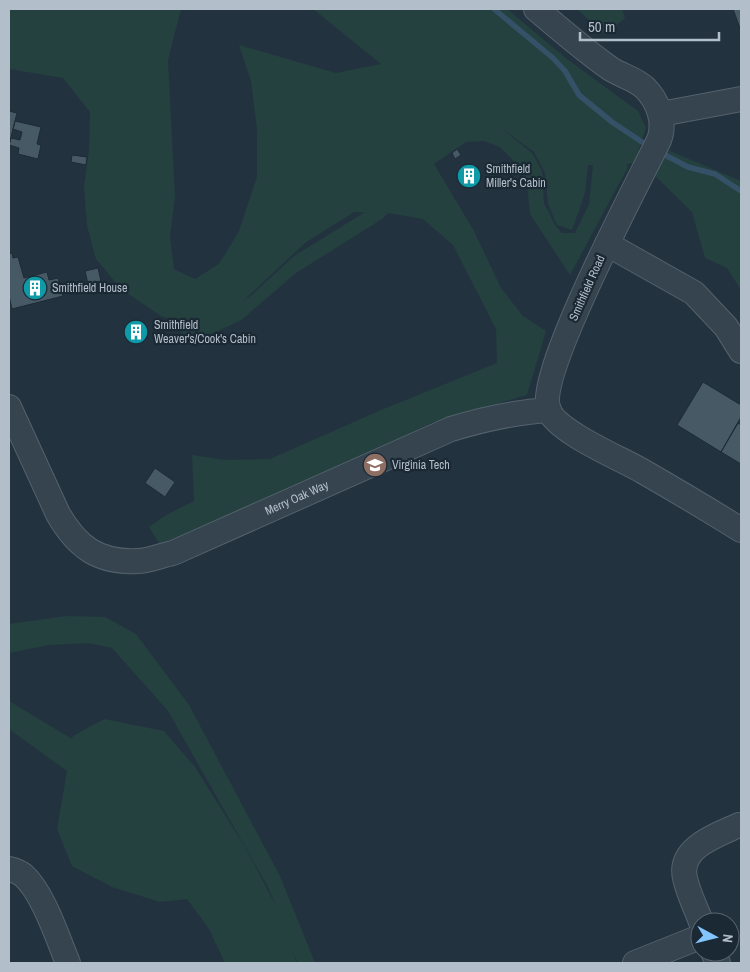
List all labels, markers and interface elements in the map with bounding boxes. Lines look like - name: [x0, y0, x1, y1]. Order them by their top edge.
- scale bar: [580, 10, 719, 42]
- text: 50 m: [588, 16, 615, 37]
- place label: Smithfield Miller's Cabin: [486, 161, 546, 191]
- building icon: Smithfield Miller's Cabin: [456, 163, 482, 189]
- street label: Smithfield Road: [565, 253, 609, 323]
- building icon: Smithfield House: [22, 275, 48, 301]
- place label: Smithfield House: [52, 280, 127, 296]
- place label: Smithfield Weaver's/Cook's Cabin: [154, 317, 256, 347]
- building icon: Smithfield Weaver's/Cook's Cabin: [123, 319, 149, 345]
- school or university icon: Virginia Tech: [362, 452, 388, 478]
- place label: Virginia Tech: [392, 457, 450, 473]
- street label: Merry Oak Way: [262, 477, 331, 519]
- north arrow: [690, 912, 740, 962]
- text: N: [718, 933, 737, 944]

